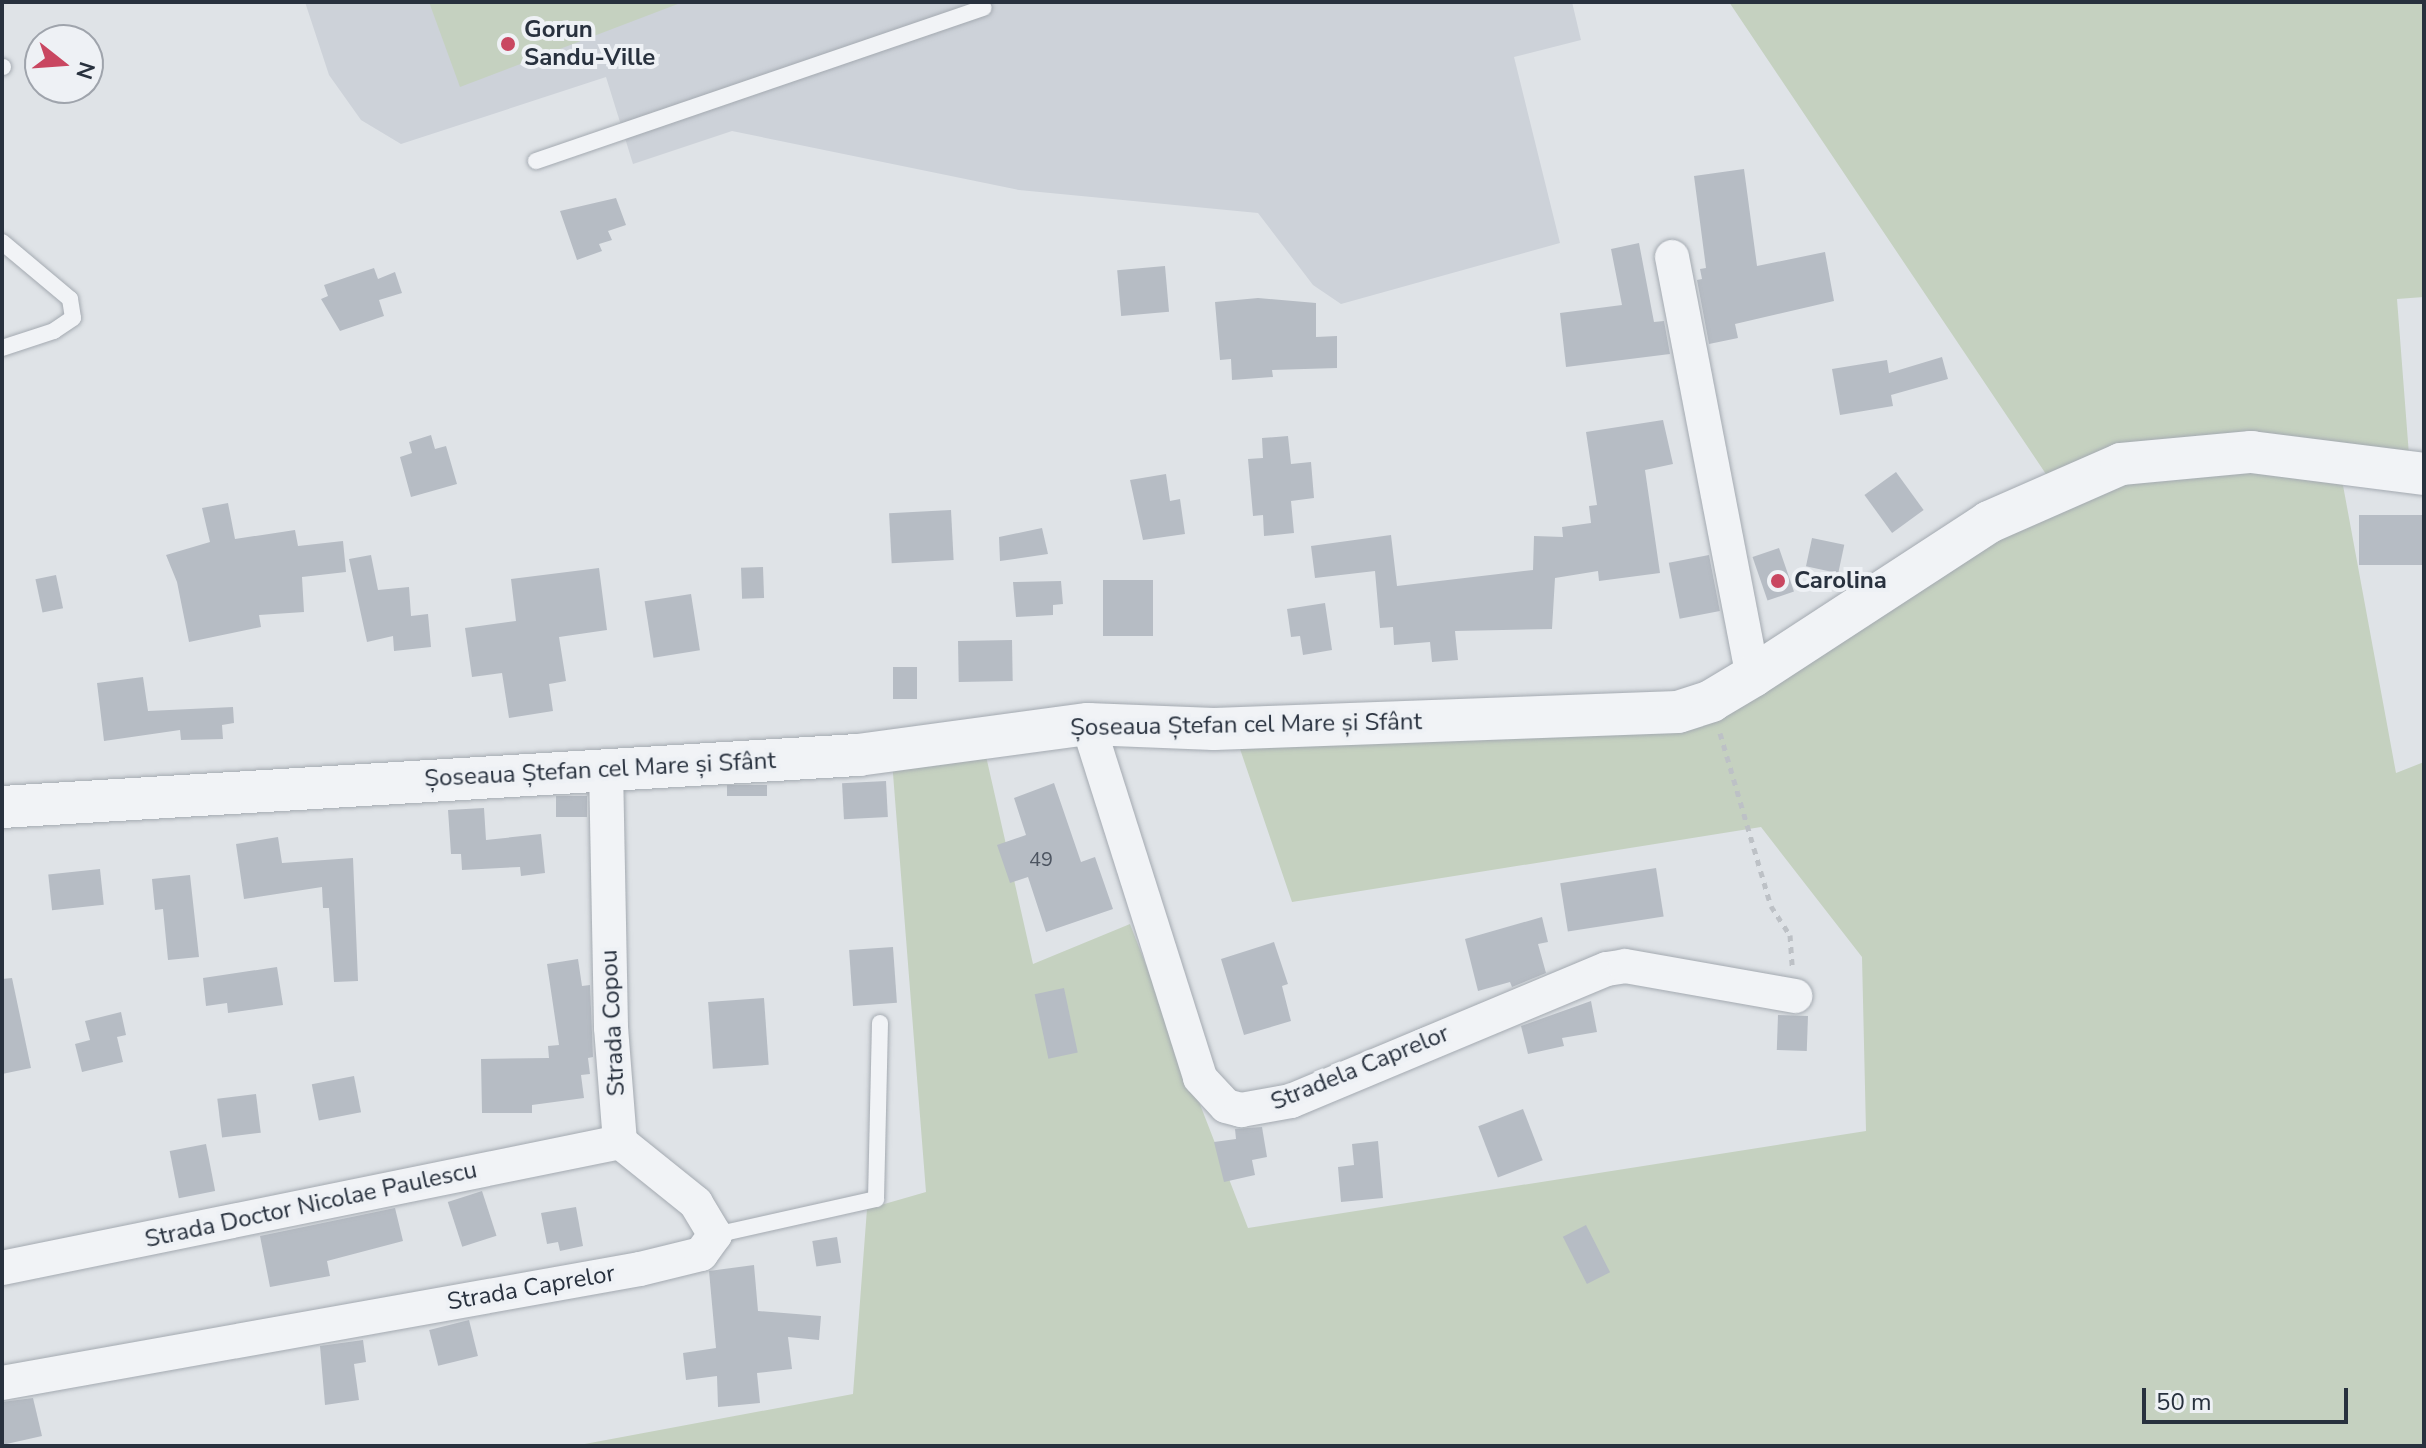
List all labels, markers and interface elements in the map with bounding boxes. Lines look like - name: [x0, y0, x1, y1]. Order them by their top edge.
- place label: Gorun Sandu-Ville: [524, 16, 655, 72]
- north arrow: [24, 24, 104, 104]
- marker: Gorun Sandu-Ville: [499, 35, 517, 53]
- text: N: [68, 58, 102, 83]
- place label: Carolina: [1794, 567, 1887, 595]
- marker: Carolina: [1769, 572, 1787, 590]
- street label: Șoseaua Ștefan cel Mare și Sfânt: [1070, 708, 1422, 742]
- street label: Șoseaua Ștefan cel Mare și Sfânt: [424, 746, 776, 794]
- house number: 49: [1029, 847, 1053, 871]
- street label: Strada Copou: [595, 949, 631, 1097]
- street label: Stradela Caprelor: [1267, 1019, 1453, 1117]
- street label: Strada Doctor Nicolae Paulescu: [142, 1156, 480, 1254]
- street label: Strada Caprelor: [445, 1259, 617, 1317]
- scale bar: [2146, 1372, 2352, 1422]
- text: 50 m: [2156, 1386, 2212, 1418]

